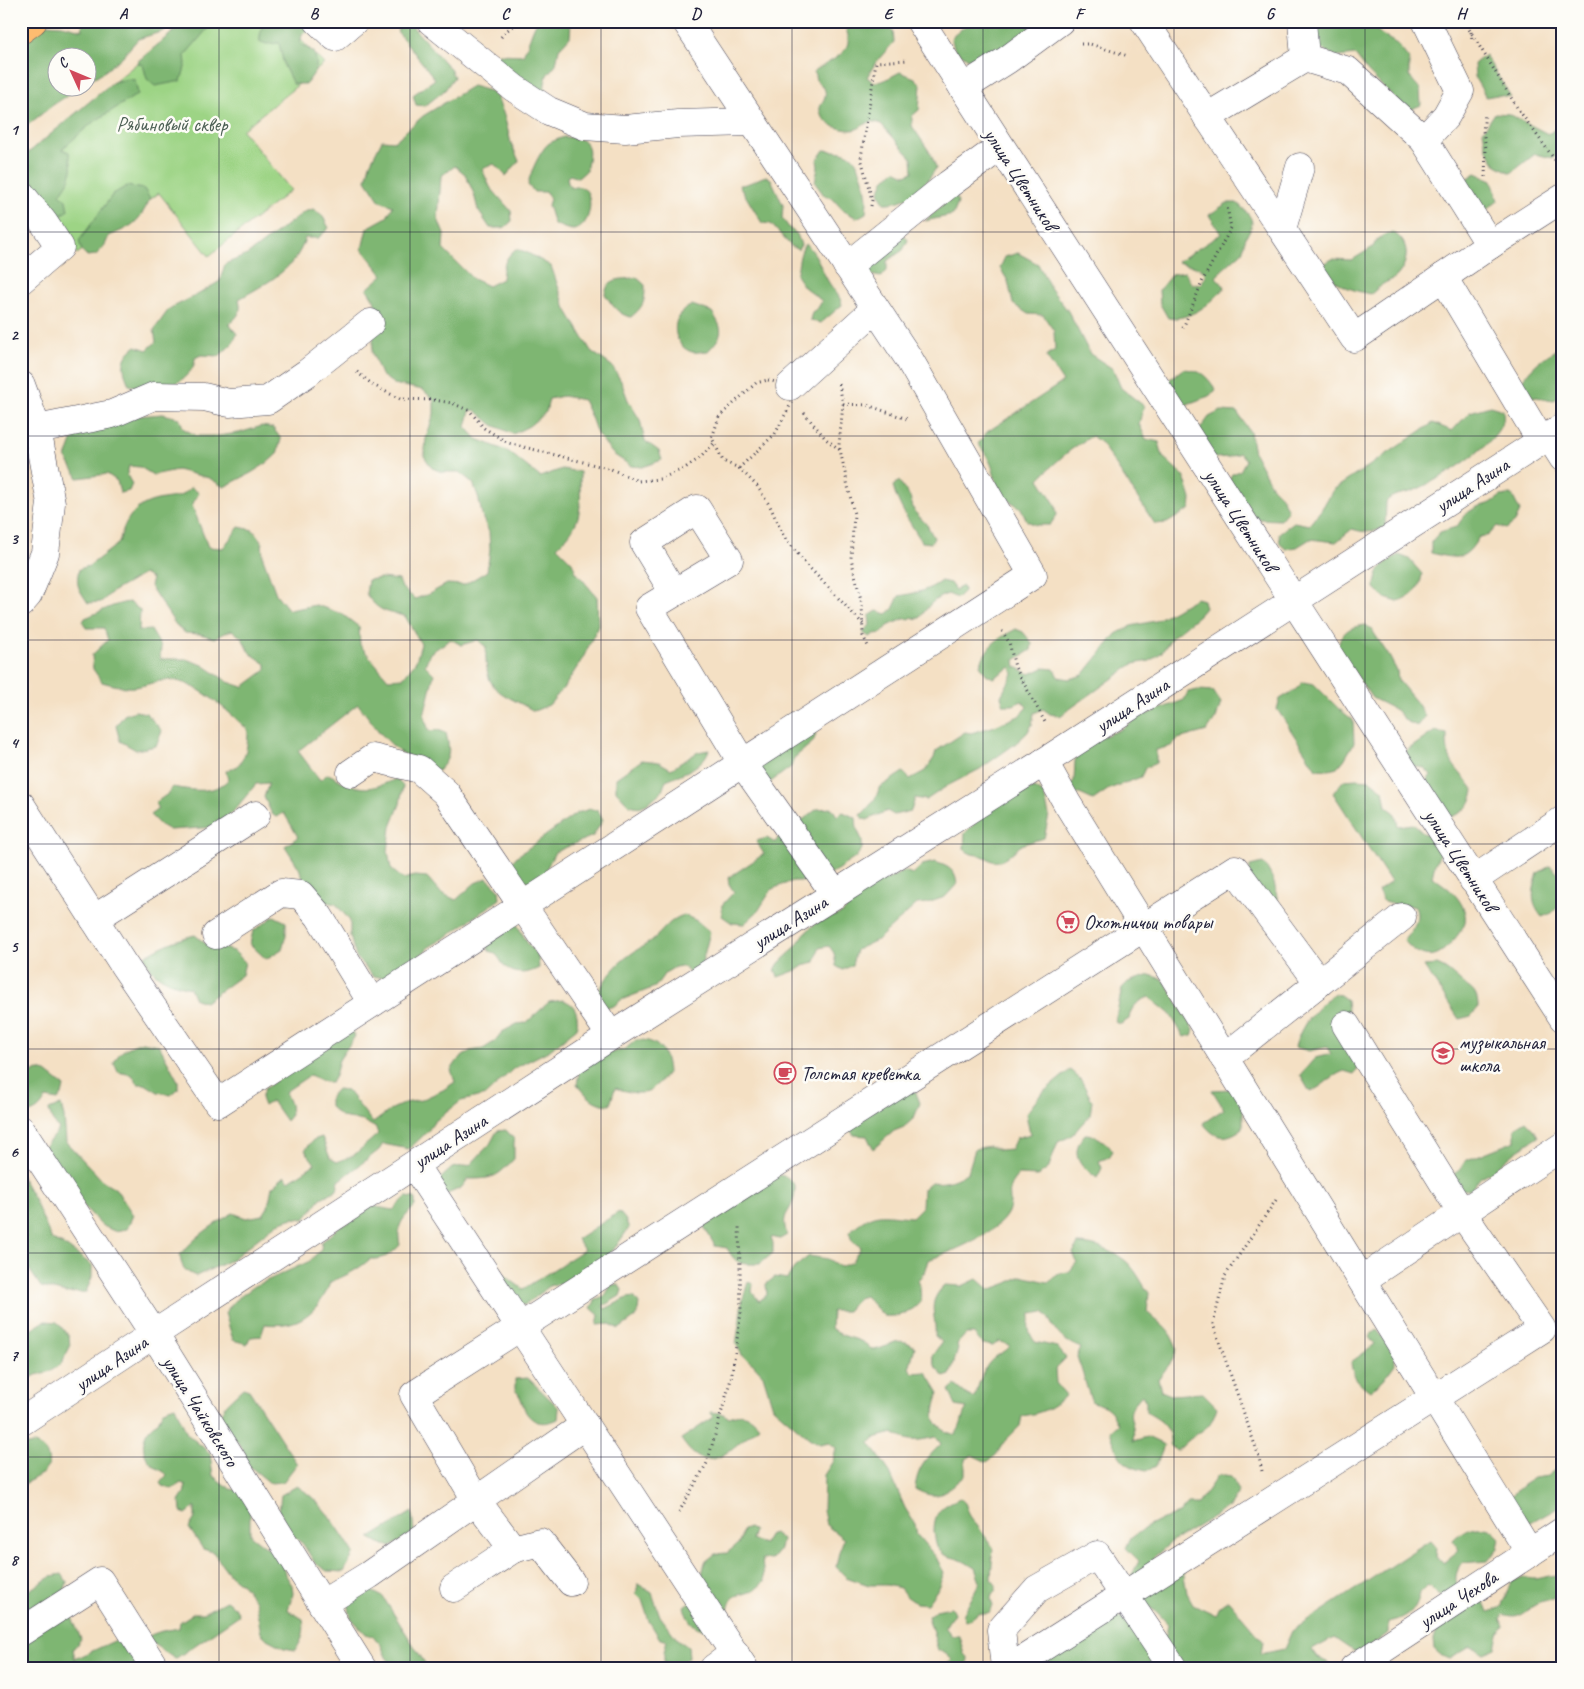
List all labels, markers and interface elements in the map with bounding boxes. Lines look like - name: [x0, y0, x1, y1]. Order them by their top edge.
- text: A: [119, 4, 129, 24]
- text: B: [310, 4, 320, 24]
- text: C: [501, 4, 511, 24]
- text: D: [691, 4, 702, 24]
- text: E: [884, 4, 895, 24]
- text: F: [1075, 4, 1086, 24]
- text: G: [1266, 4, 1276, 24]
- text: H: [1456, 4, 1468, 24]
- north arrow: [48, 48, 98, 98]
- text: С: [55, 53, 73, 72]
- park label: Рябиновый сквер: [116, 112, 229, 137]
- text: 1: [10, 120, 19, 140]
- street label: улица Цветников: [978, 123, 1065, 239]
- text: 2: [10, 325, 19, 345]
- street label: улица Азина: [1430, 451, 1515, 519]
- street label: улица Цветников: [1198, 464, 1285, 580]
- text: 3: [10, 529, 19, 549]
- street label: улица Азина: [1090, 671, 1175, 739]
- text: 4: [10, 733, 19, 753]
- street label: улица Цветников: [1418, 804, 1505, 920]
- street label: улица Азина: [748, 889, 834, 955]
- supermarket icon: Охотничьи товары: [1056, 910, 1080, 934]
- place label: Охотничьи товары: [1084, 910, 1214, 935]
- text: 5: [11, 937, 20, 957]
- place label: музыкальная школа: [1459, 1030, 1547, 1078]
- school or university icon: музыкальная школа: [1431, 1041, 1455, 1065]
- cafe icon: Толстая креветка: [773, 1061, 797, 1085]
- place label: Толстая креветка: [801, 1061, 921, 1086]
- street label: улица Азина: [408, 1107, 493, 1175]
- text: 6: [10, 1142, 19, 1162]
- street label: улица Азина: [69, 1329, 154, 1397]
- text: 7: [10, 1346, 19, 1366]
- street label: улица Чайковского: [156, 1351, 245, 1472]
- text: 8: [10, 1550, 19, 1570]
- street label: улица Чехова: [1414, 1564, 1504, 1635]

